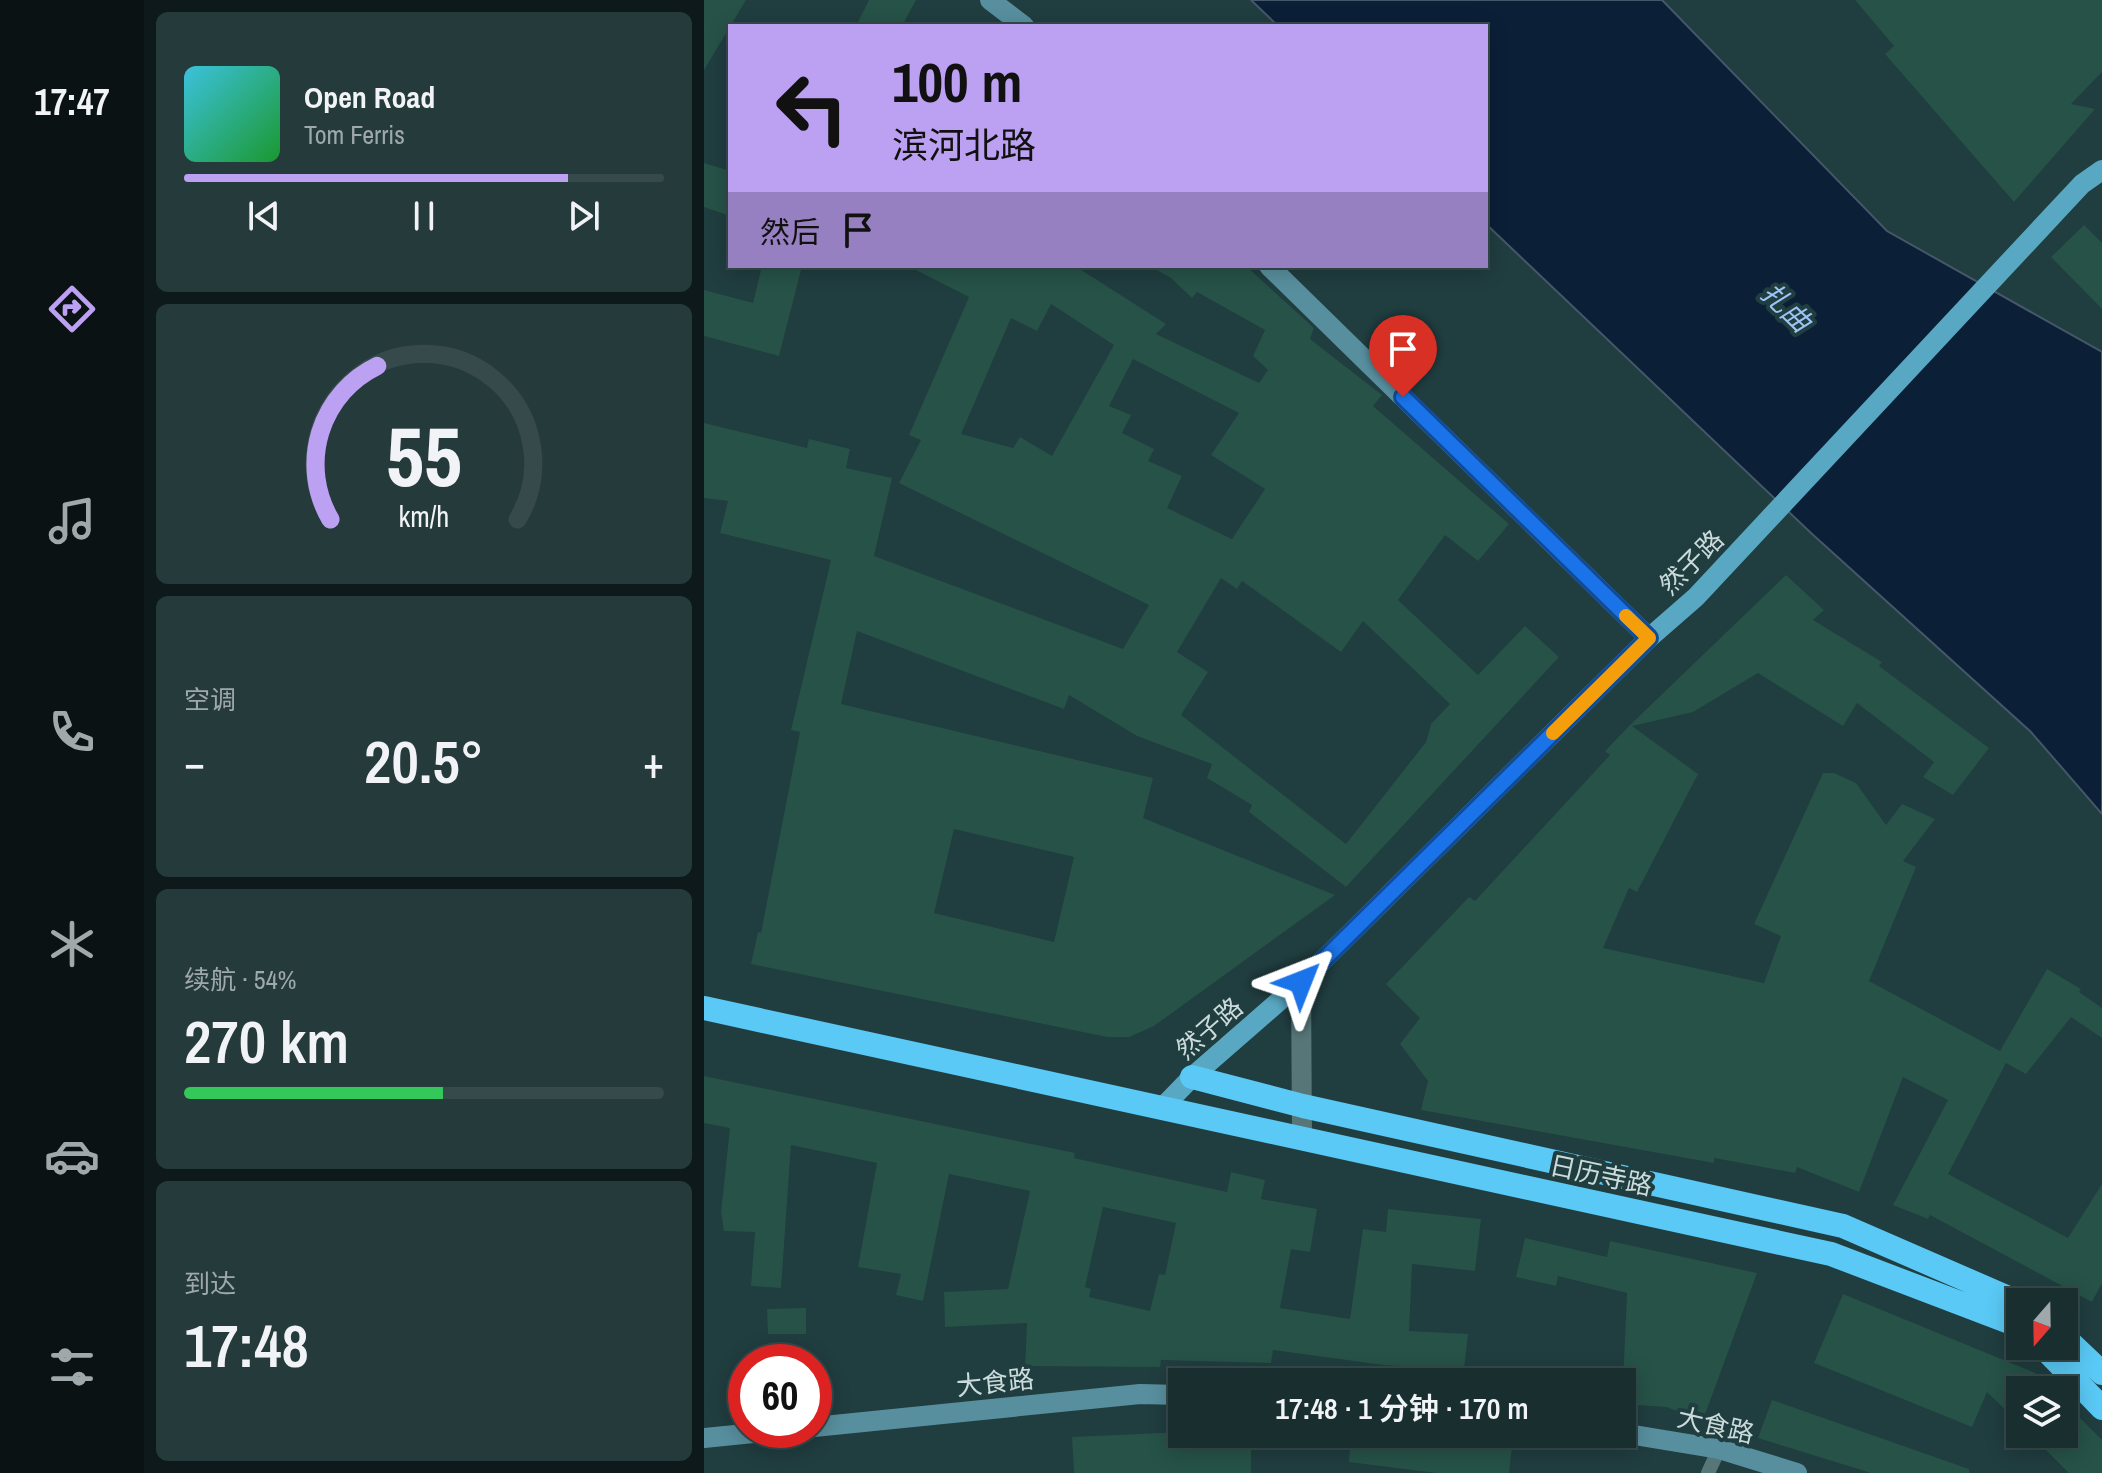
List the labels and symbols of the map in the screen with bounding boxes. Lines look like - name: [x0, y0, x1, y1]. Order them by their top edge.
- water label: 扎曲: [1753, 274, 1821, 342]
- pin: [1369, 315, 1437, 397]
- street label: 然子路: [1651, 522, 1731, 602]
- position arrow: [1259, 940, 1343, 1024]
- street label: 然子路: [1168, 989, 1250, 1067]
- street label: 日历寺路: [1546, 1147, 1656, 1203]
- north arrow: [2006, 1288, 2078, 1360]
- speed limit sign: 60: [728, 1344, 832, 1448]
- street label: 大食路: [954, 1361, 1036, 1403]
- street label: 大食路: [1674, 1399, 1758, 1451]

